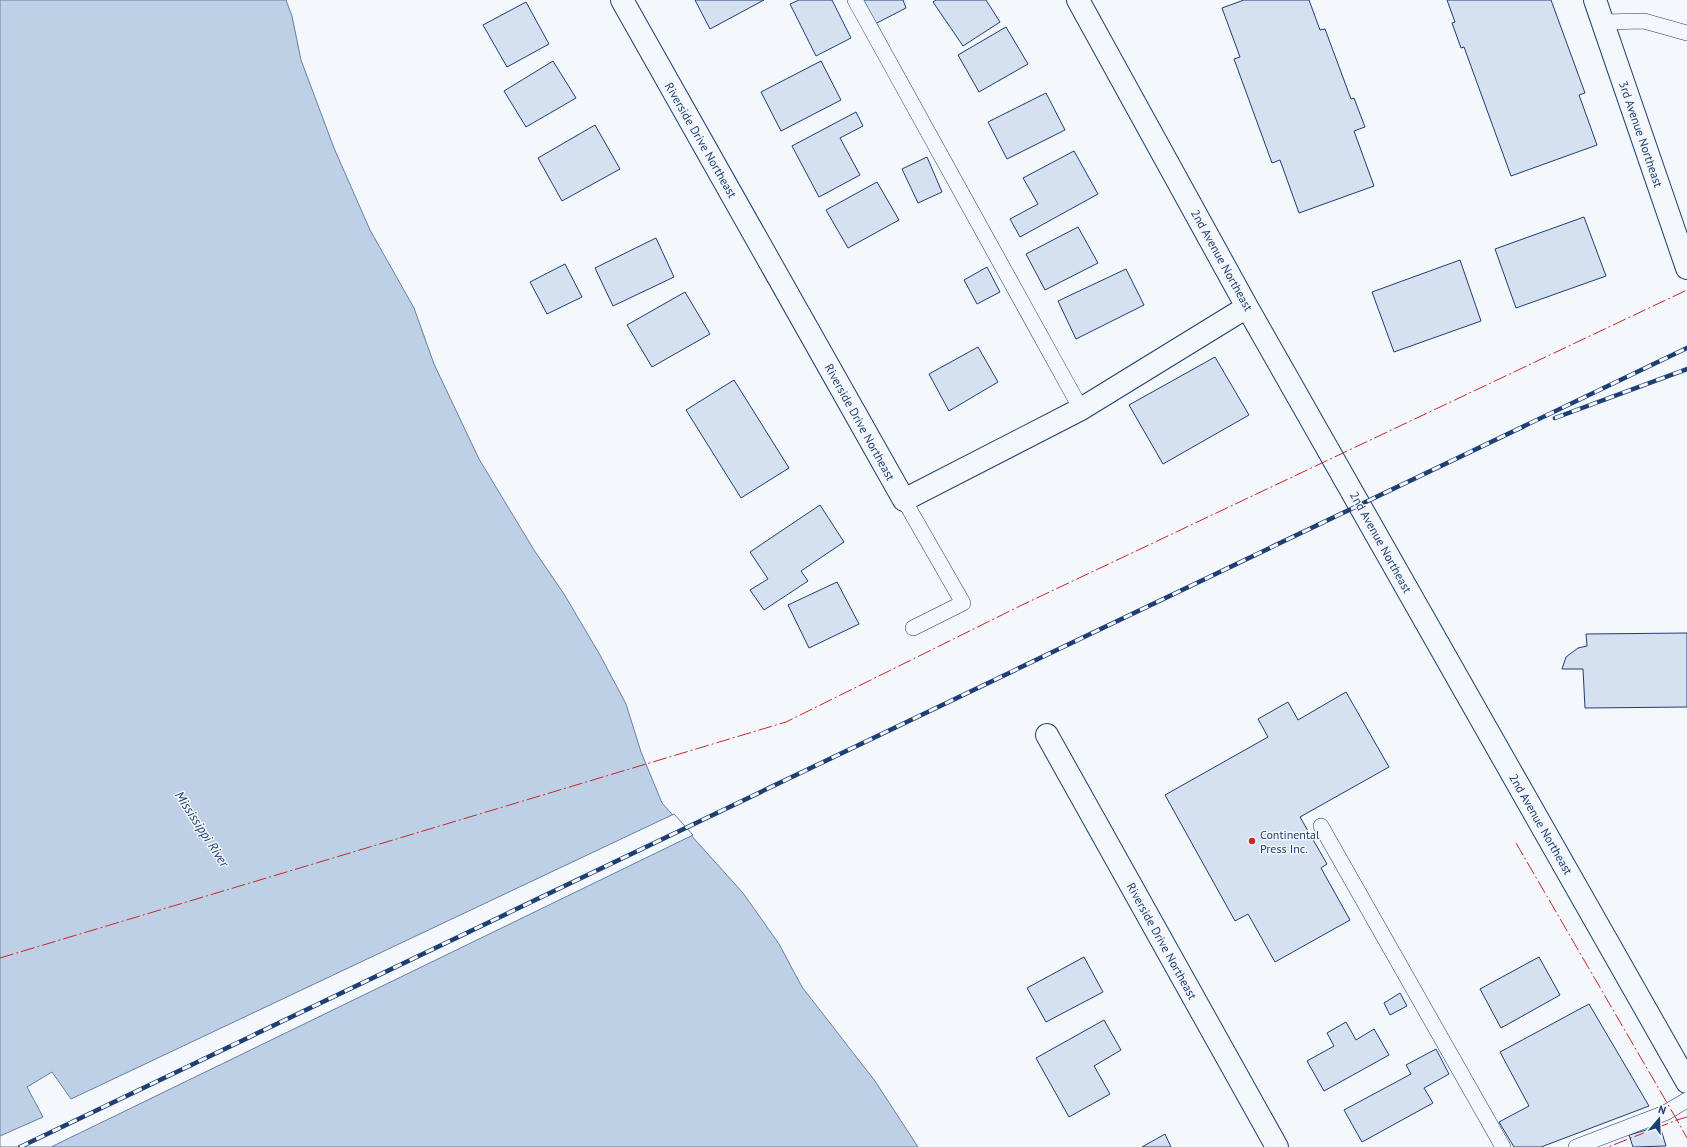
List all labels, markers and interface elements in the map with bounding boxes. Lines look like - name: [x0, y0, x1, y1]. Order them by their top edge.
- street label: Riverside Drive Northeast: [662, 79, 740, 201]
- street label: 3rd Avenue Northeast: [1616, 79, 1666, 189]
- street label: 2nd Avenue Northeast: [1188, 207, 1256, 313]
- street label: Riverside Drive Northeast: [822, 361, 898, 483]
- street label: 2nd Avenue Northeast: [1347, 489, 1415, 595]
- street label: 2nd Avenue Northeast: [1506, 771, 1576, 877]
- water label: Mississippi River: [171, 788, 233, 871]
- place label: Continental Press Inc.: [1260, 827, 1320, 856]
- marker: Continental Press Inc.: [1247, 836, 1257, 846]
- street label: Riverside Drive Northeast: [1124, 880, 1200, 1002]
- north arrow: [1639, 1099, 1679, 1139]
- text: N: [1657, 1102, 1668, 1117]

